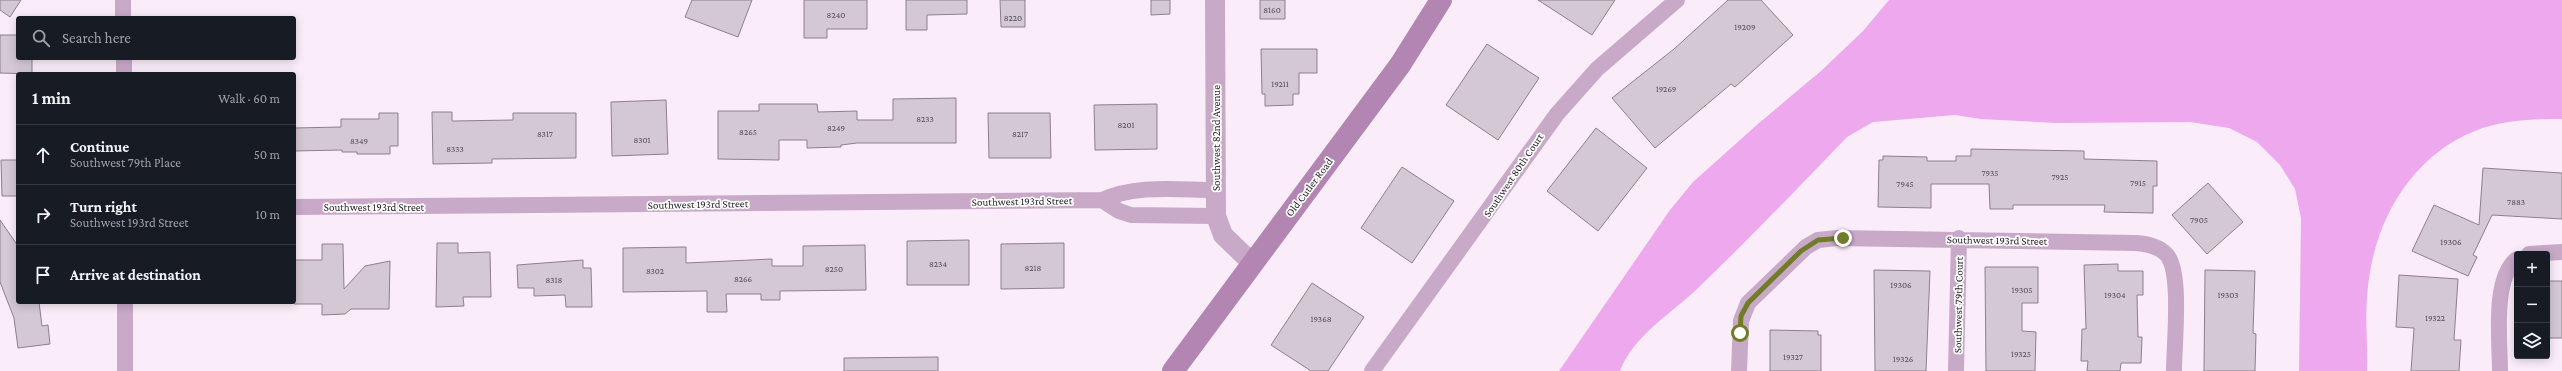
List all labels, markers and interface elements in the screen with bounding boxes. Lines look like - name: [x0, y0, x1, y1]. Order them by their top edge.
- house number: 8160: [1263, 5, 1281, 15]
- house number: 8240: [827, 10, 845, 20]
- house number: 8220: [1004, 13, 1022, 23]
- search box: [16, 16, 296, 60]
- house number: 19209: [1734, 22, 1756, 32]
- icon: search: [30, 27, 52, 49]
- text: Search here: [62, 30, 131, 46]
- house number: 19211: [1271, 79, 1289, 89]
- house number: 19269: [1656, 84, 1677, 94]
- street label: Southwest 82nd Avenue: [1210, 85, 1222, 191]
- text: 1 min: [32, 89, 71, 108]
- text: Walk · 60 m: [218, 91, 280, 106]
- house number: 8233: [916, 114, 934, 124]
- house number: 8201: [1117, 120, 1135, 130]
- house number: 8249: [827, 123, 846, 133]
- house number: 8265: [739, 127, 757, 137]
- house number: 8317: [537, 129, 553, 139]
- house number: 8217: [1012, 129, 1028, 139]
- street label: Southwest 80th Court: [1481, 131, 1546, 219]
- house number: 8301: [633, 135, 651, 145]
- house number: 8349: [350, 136, 368, 146]
- text: Continue: [70, 139, 129, 155]
- icon: ahead: [32, 144, 54, 166]
- house number: 8333: [446, 144, 464, 154]
- text: 50 m: [254, 147, 280, 162]
- text: Southwest 79th Place: [70, 155, 181, 170]
- street label: Old Cutler Road: [1283, 155, 1335, 219]
- house number: 7935: [1981, 168, 1999, 178]
- house number: 7925: [2051, 172, 2069, 182]
- house number: 7915: [2130, 178, 2146, 188]
- house number: 7945: [1896, 179, 1914, 189]
- street label: Southwest 193rd Street: [972, 194, 1073, 208]
- street label: Southwest 193rd Street: [648, 197, 749, 211]
- house number: 7883: [2507, 197, 2525, 207]
- text: Turn right: [70, 199, 137, 215]
- street label: Southwest 193rd Street: [324, 201, 425, 213]
- icon: right: [32, 204, 54, 226]
- text: 10 m: [255, 207, 280, 222]
- text: Southwest 193rd Street: [70, 215, 189, 230]
- house number: 7905: [2190, 215, 2208, 225]
- route end: [1834, 229, 1852, 247]
- street label: Southwest 193rd Street: [1947, 233, 2048, 247]
- house number: 19306: [2440, 237, 2462, 247]
- map controls: [2514, 251, 2550, 359]
- button: +: [2514, 251, 2550, 287]
- street label: Southwest 79th Court: [1951, 256, 1965, 353]
- house number: 8234: [929, 259, 947, 269]
- house number: 8218: [1025, 263, 1042, 273]
- icon: arrive: [32, 264, 54, 286]
- house number: 8250: [825, 264, 843, 274]
- house number: 8302: [646, 266, 664, 276]
- text: Arrive at destination: [70, 267, 201, 283]
- house number: 8266: [734, 274, 753, 284]
- house number: 8318: [546, 275, 563, 285]
- house number: 19306: [1890, 280, 1912, 290]
- house number: 19305: [2011, 285, 2033, 295]
- button: −: [2514, 287, 2550, 323]
- house number: 19304: [2104, 290, 2126, 300]
- house number: 19303: [2218, 290, 2238, 300]
- house number: 19322: [2425, 313, 2445, 323]
- house number: 19368: [1310, 314, 1332, 324]
- button: layers: [2514, 323, 2550, 359]
- route start: [1731, 324, 1749, 342]
- house number: 19325: [2011, 349, 2031, 359]
- house number: 19327: [1783, 352, 1803, 362]
- house number: 19326: [1893, 354, 1914, 364]

